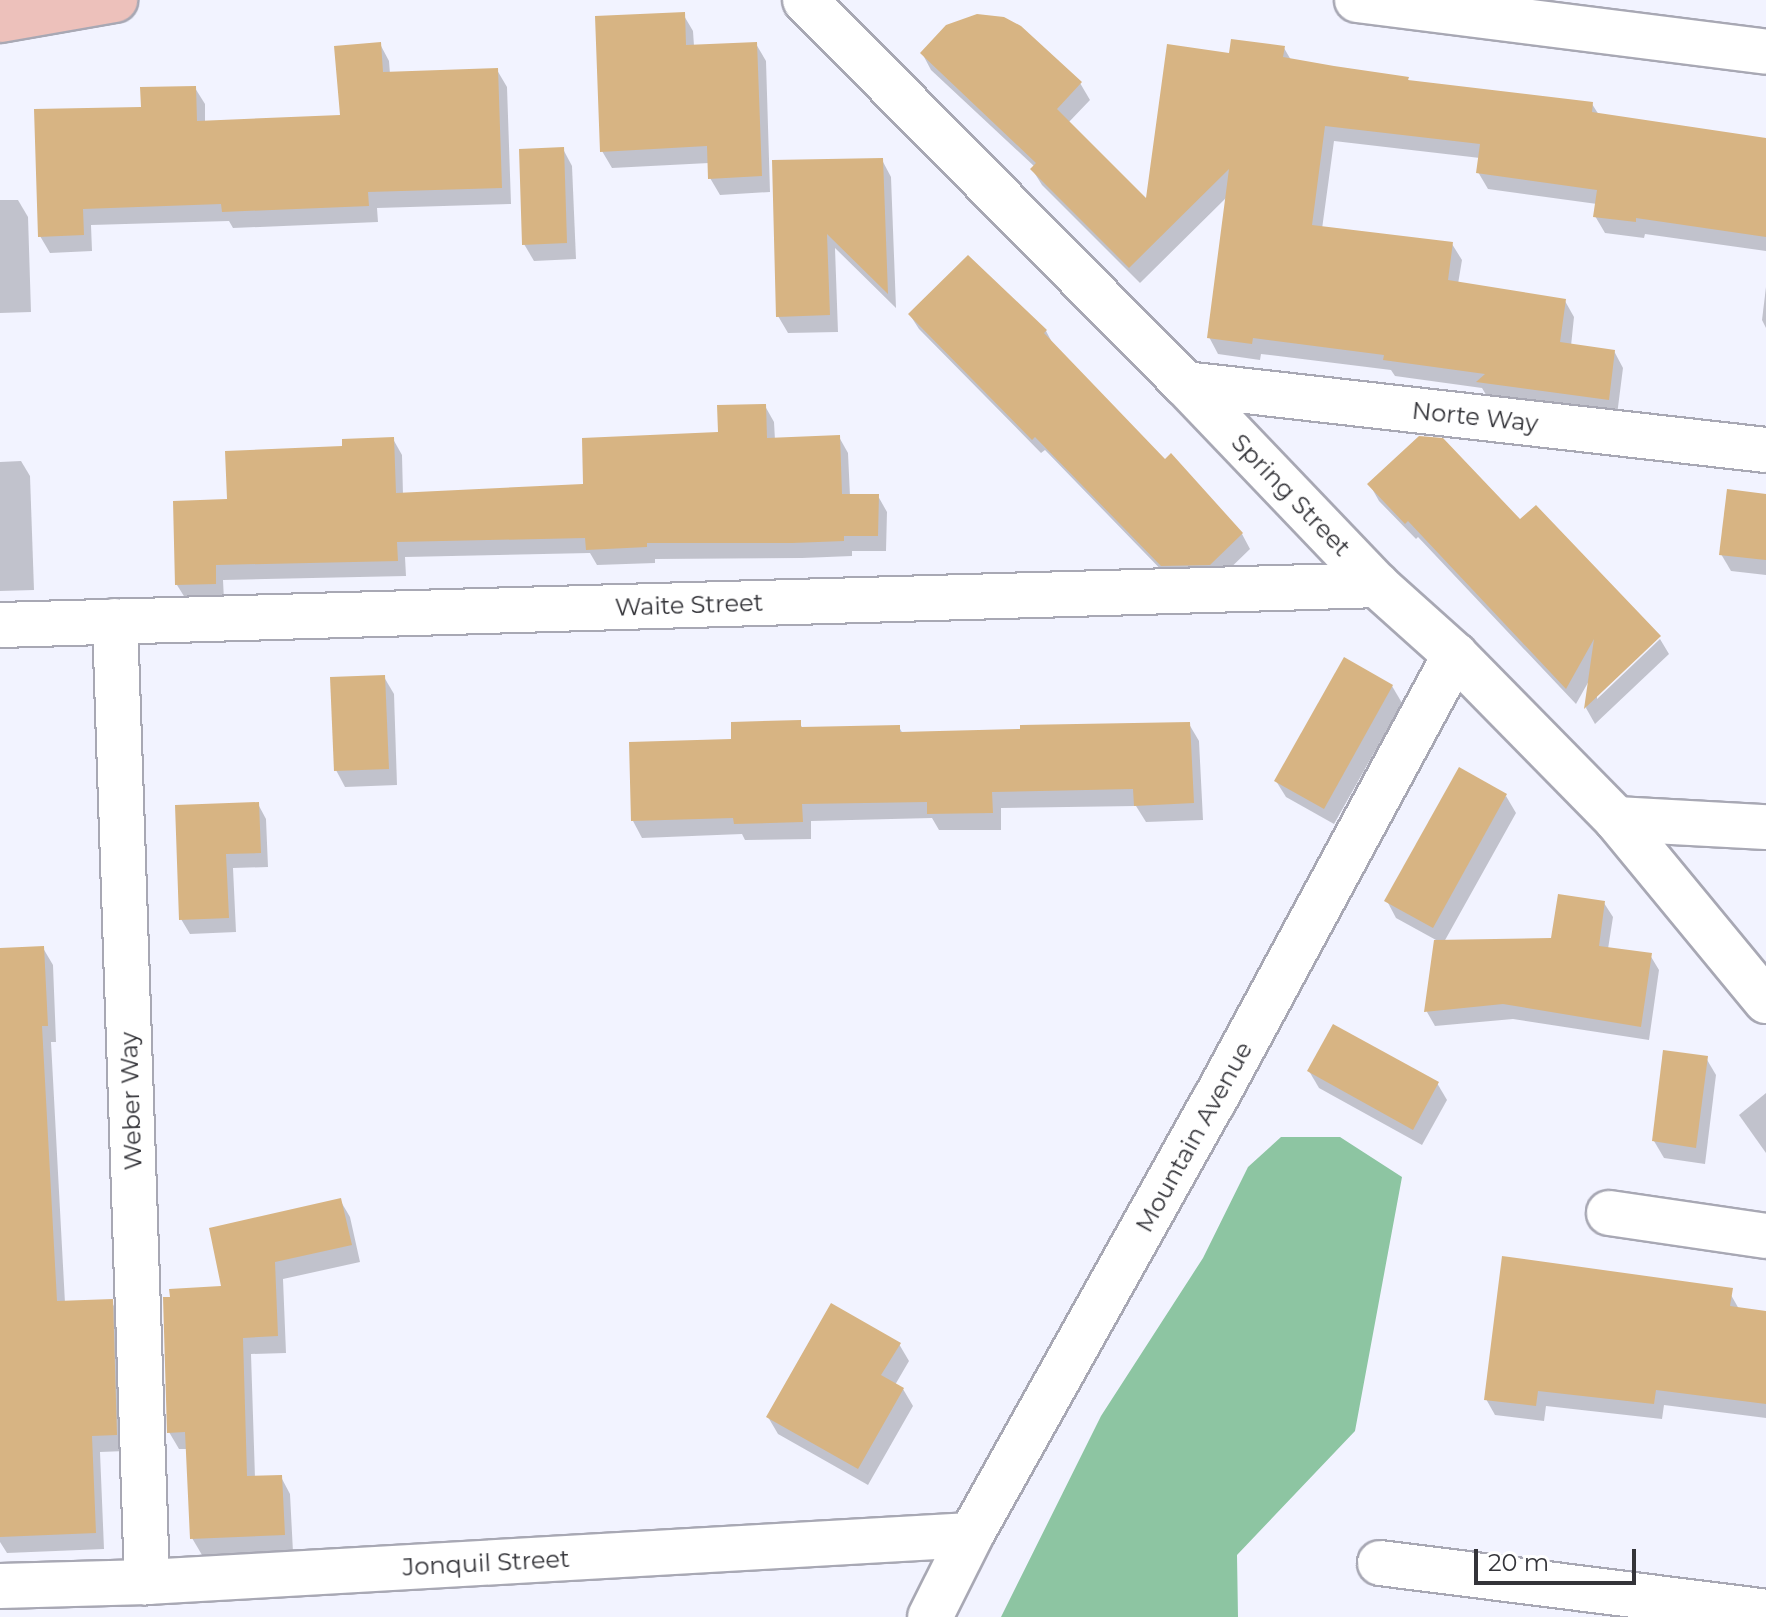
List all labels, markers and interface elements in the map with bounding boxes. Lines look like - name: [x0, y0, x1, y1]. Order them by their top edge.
- street label: Norte Way: [1411, 396, 1539, 438]
- street label: Spring Street: [1226, 428, 1356, 562]
- street label: Waite Street: [614, 588, 764, 622]
- street label: Weber Way: [114, 1031, 148, 1171]
- street label: Mountain Avenue: [1130, 1037, 1258, 1237]
- scale bar: [1478, 1533, 1640, 1583]
- street label: Jonquil Street: [402, 1544, 570, 1582]
- text: 20 m: [1488, 1548, 1549, 1577]

